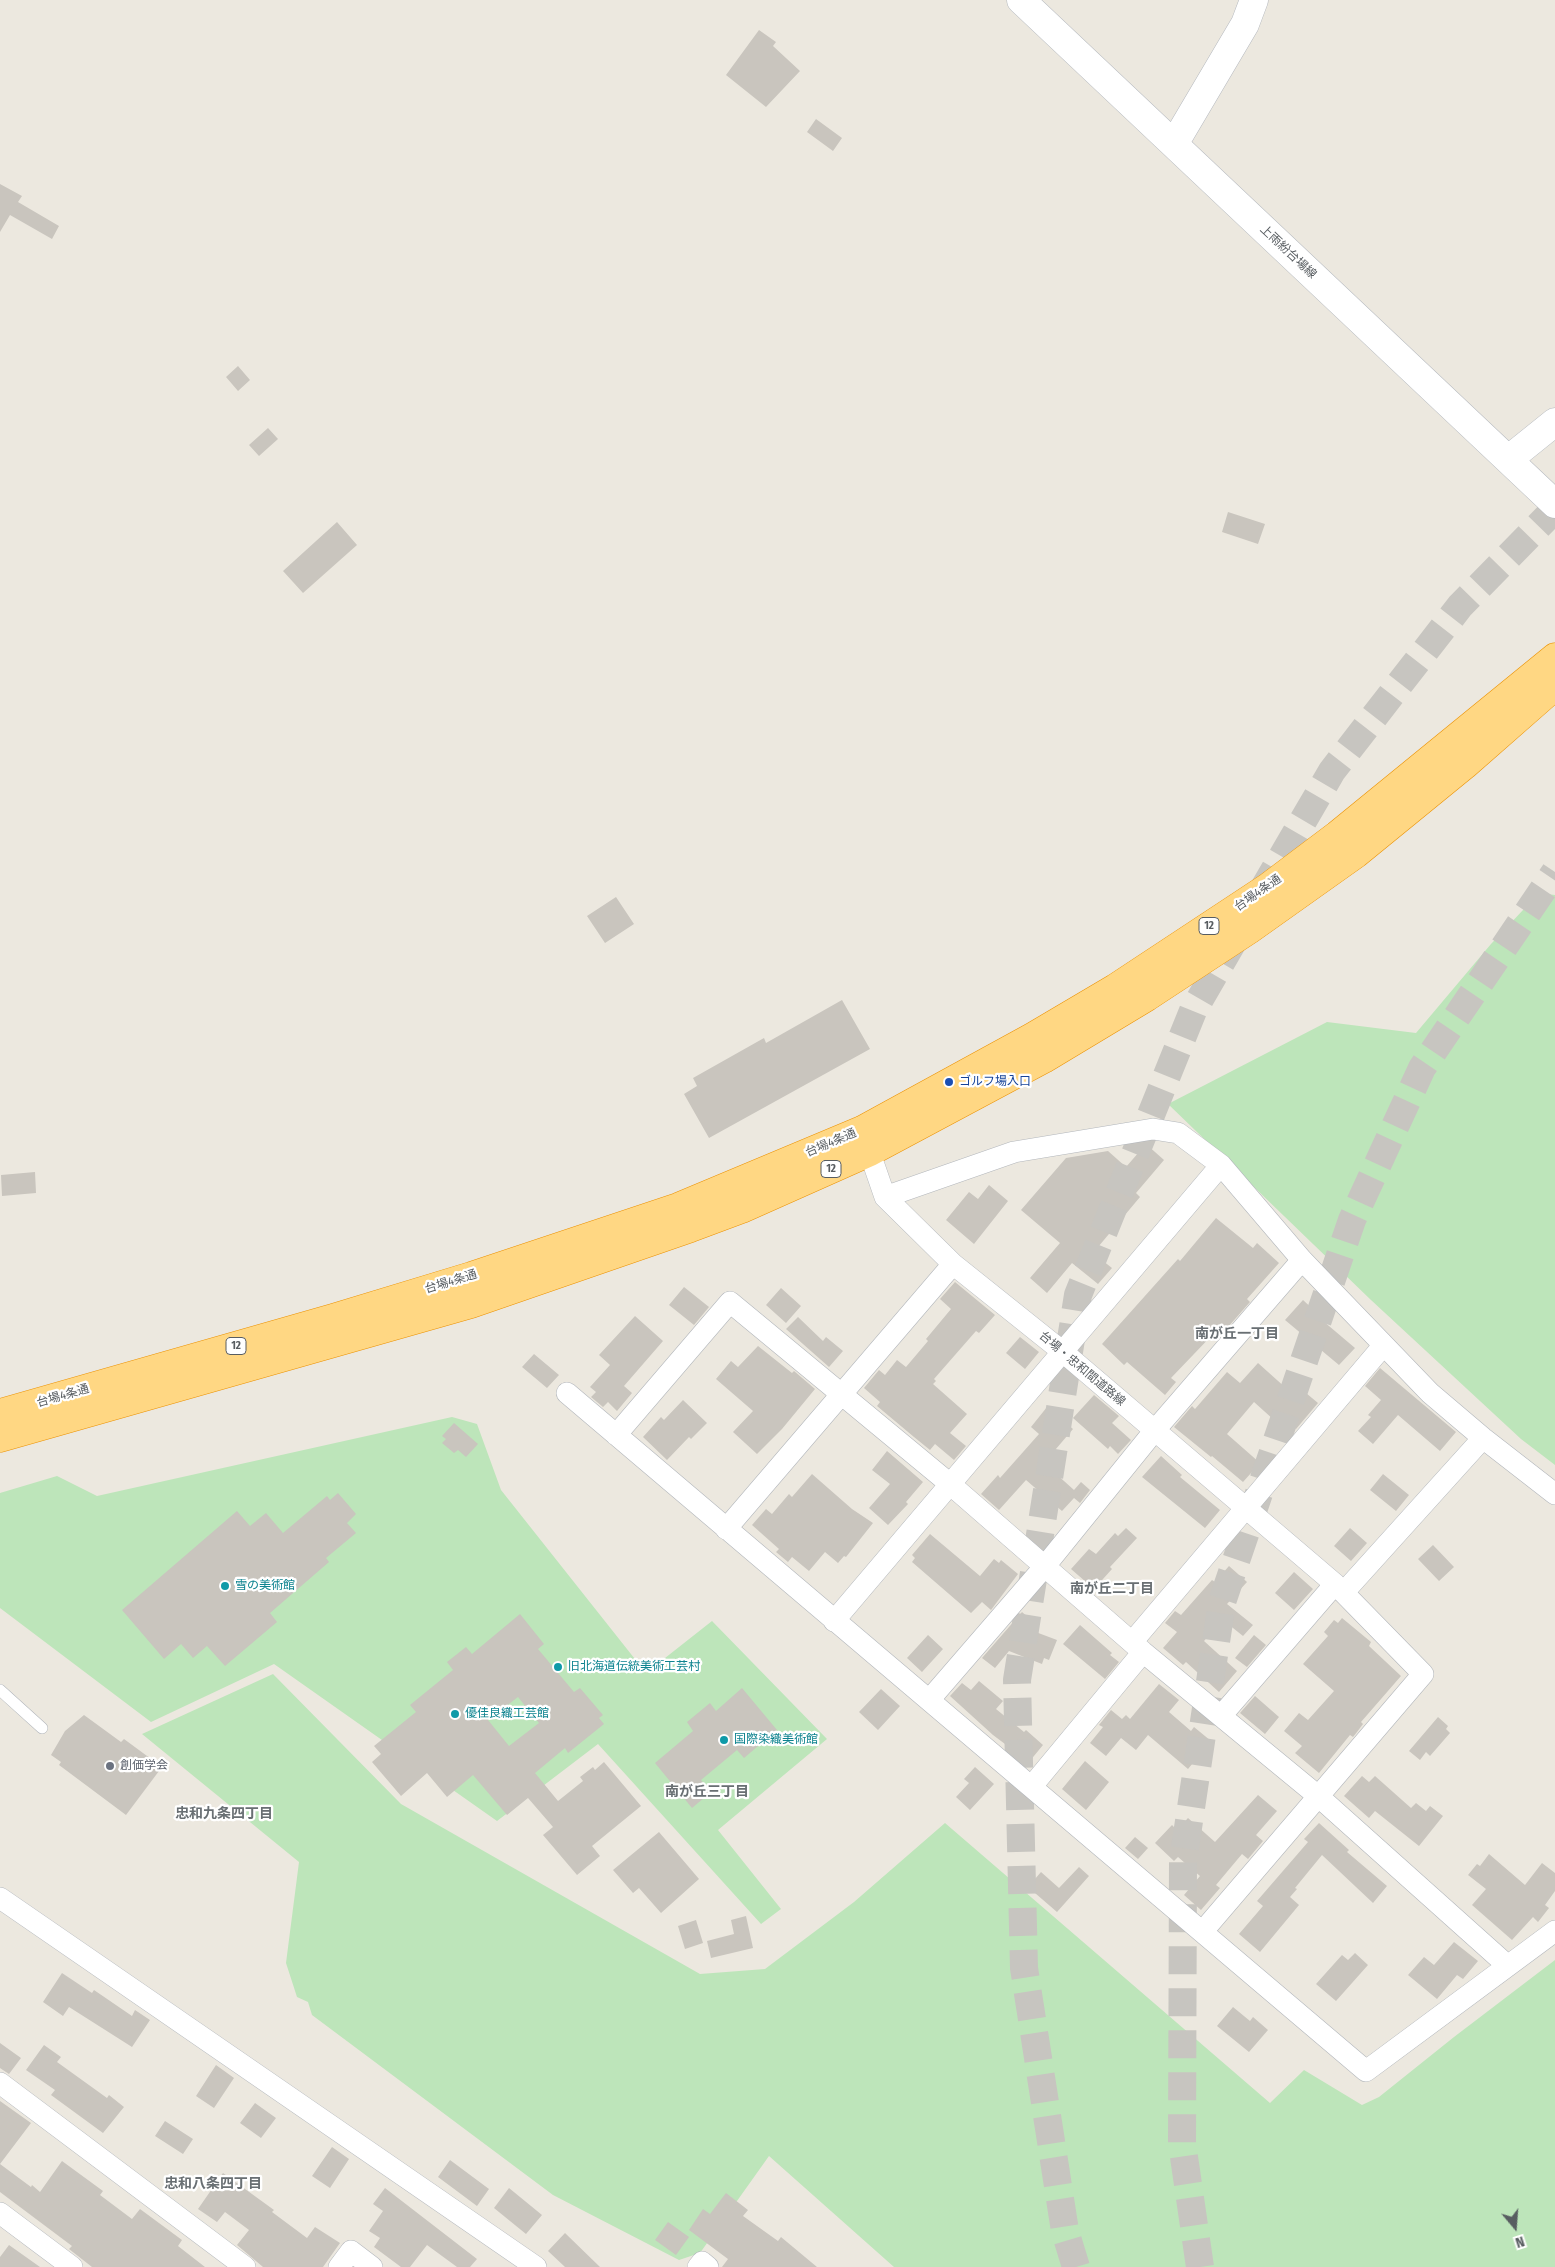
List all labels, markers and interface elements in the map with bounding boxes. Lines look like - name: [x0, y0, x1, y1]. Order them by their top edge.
- street label: 上雨紛台場線: [1257, 222, 1319, 282]
- street label: 台場4条通: [1232, 872, 1284, 914]
- road number: 12: [1199, 918, 1219, 934]
- place label: ゴルフ場入口: [959, 1075, 1031, 1089]
- marker: ゴルフ場入口: [943, 1076, 955, 1088]
- street label: 台場4条通: [803, 1126, 859, 1160]
- road number: 12: [821, 1160, 841, 1178]
- street label: 台場4条通: [423, 1267, 479, 1297]
- district label: 南が丘一丁目: [1195, 1326, 1279, 1342]
- street label: 台場・忠和間道路線: [1036, 1329, 1128, 1409]
- road number: 12: [226, 1338, 246, 1354]
- street label: 台場4条通: [35, 1382, 91, 1410]
- place label: 雪の美術館: [235, 1579, 295, 1593]
- marker: 雪の美術館: [219, 1580, 231, 1592]
- district label: 南が丘二丁目: [1070, 1581, 1154, 1597]
- place label: 旧北海道伝統美術工芸村: [568, 1660, 700, 1674]
- marker: 旧北海道伝統美術工芸村: [552, 1661, 564, 1673]
- place label: 優佳良織工芸館: [465, 1707, 549, 1721]
- marker: 優佳良織工芸館: [449, 1708, 461, 1720]
- place label: 国際染織美術館: [734, 1733, 818, 1747]
- marker: 国際染織美術館: [718, 1734, 730, 1746]
- place label: 創価学会: [120, 1759, 168, 1773]
- marker: 創価学会: [104, 1760, 116, 1772]
- district label: 南が丘三丁目: [665, 1784, 749, 1800]
- district label: 忠和九条四丁目: [175, 1806, 273, 1822]
- district label: 忠和八条四丁目: [164, 2176, 262, 2192]
- north arrow: [1490, 2202, 1540, 2252]
- text: N: [1513, 2232, 1526, 2251]

